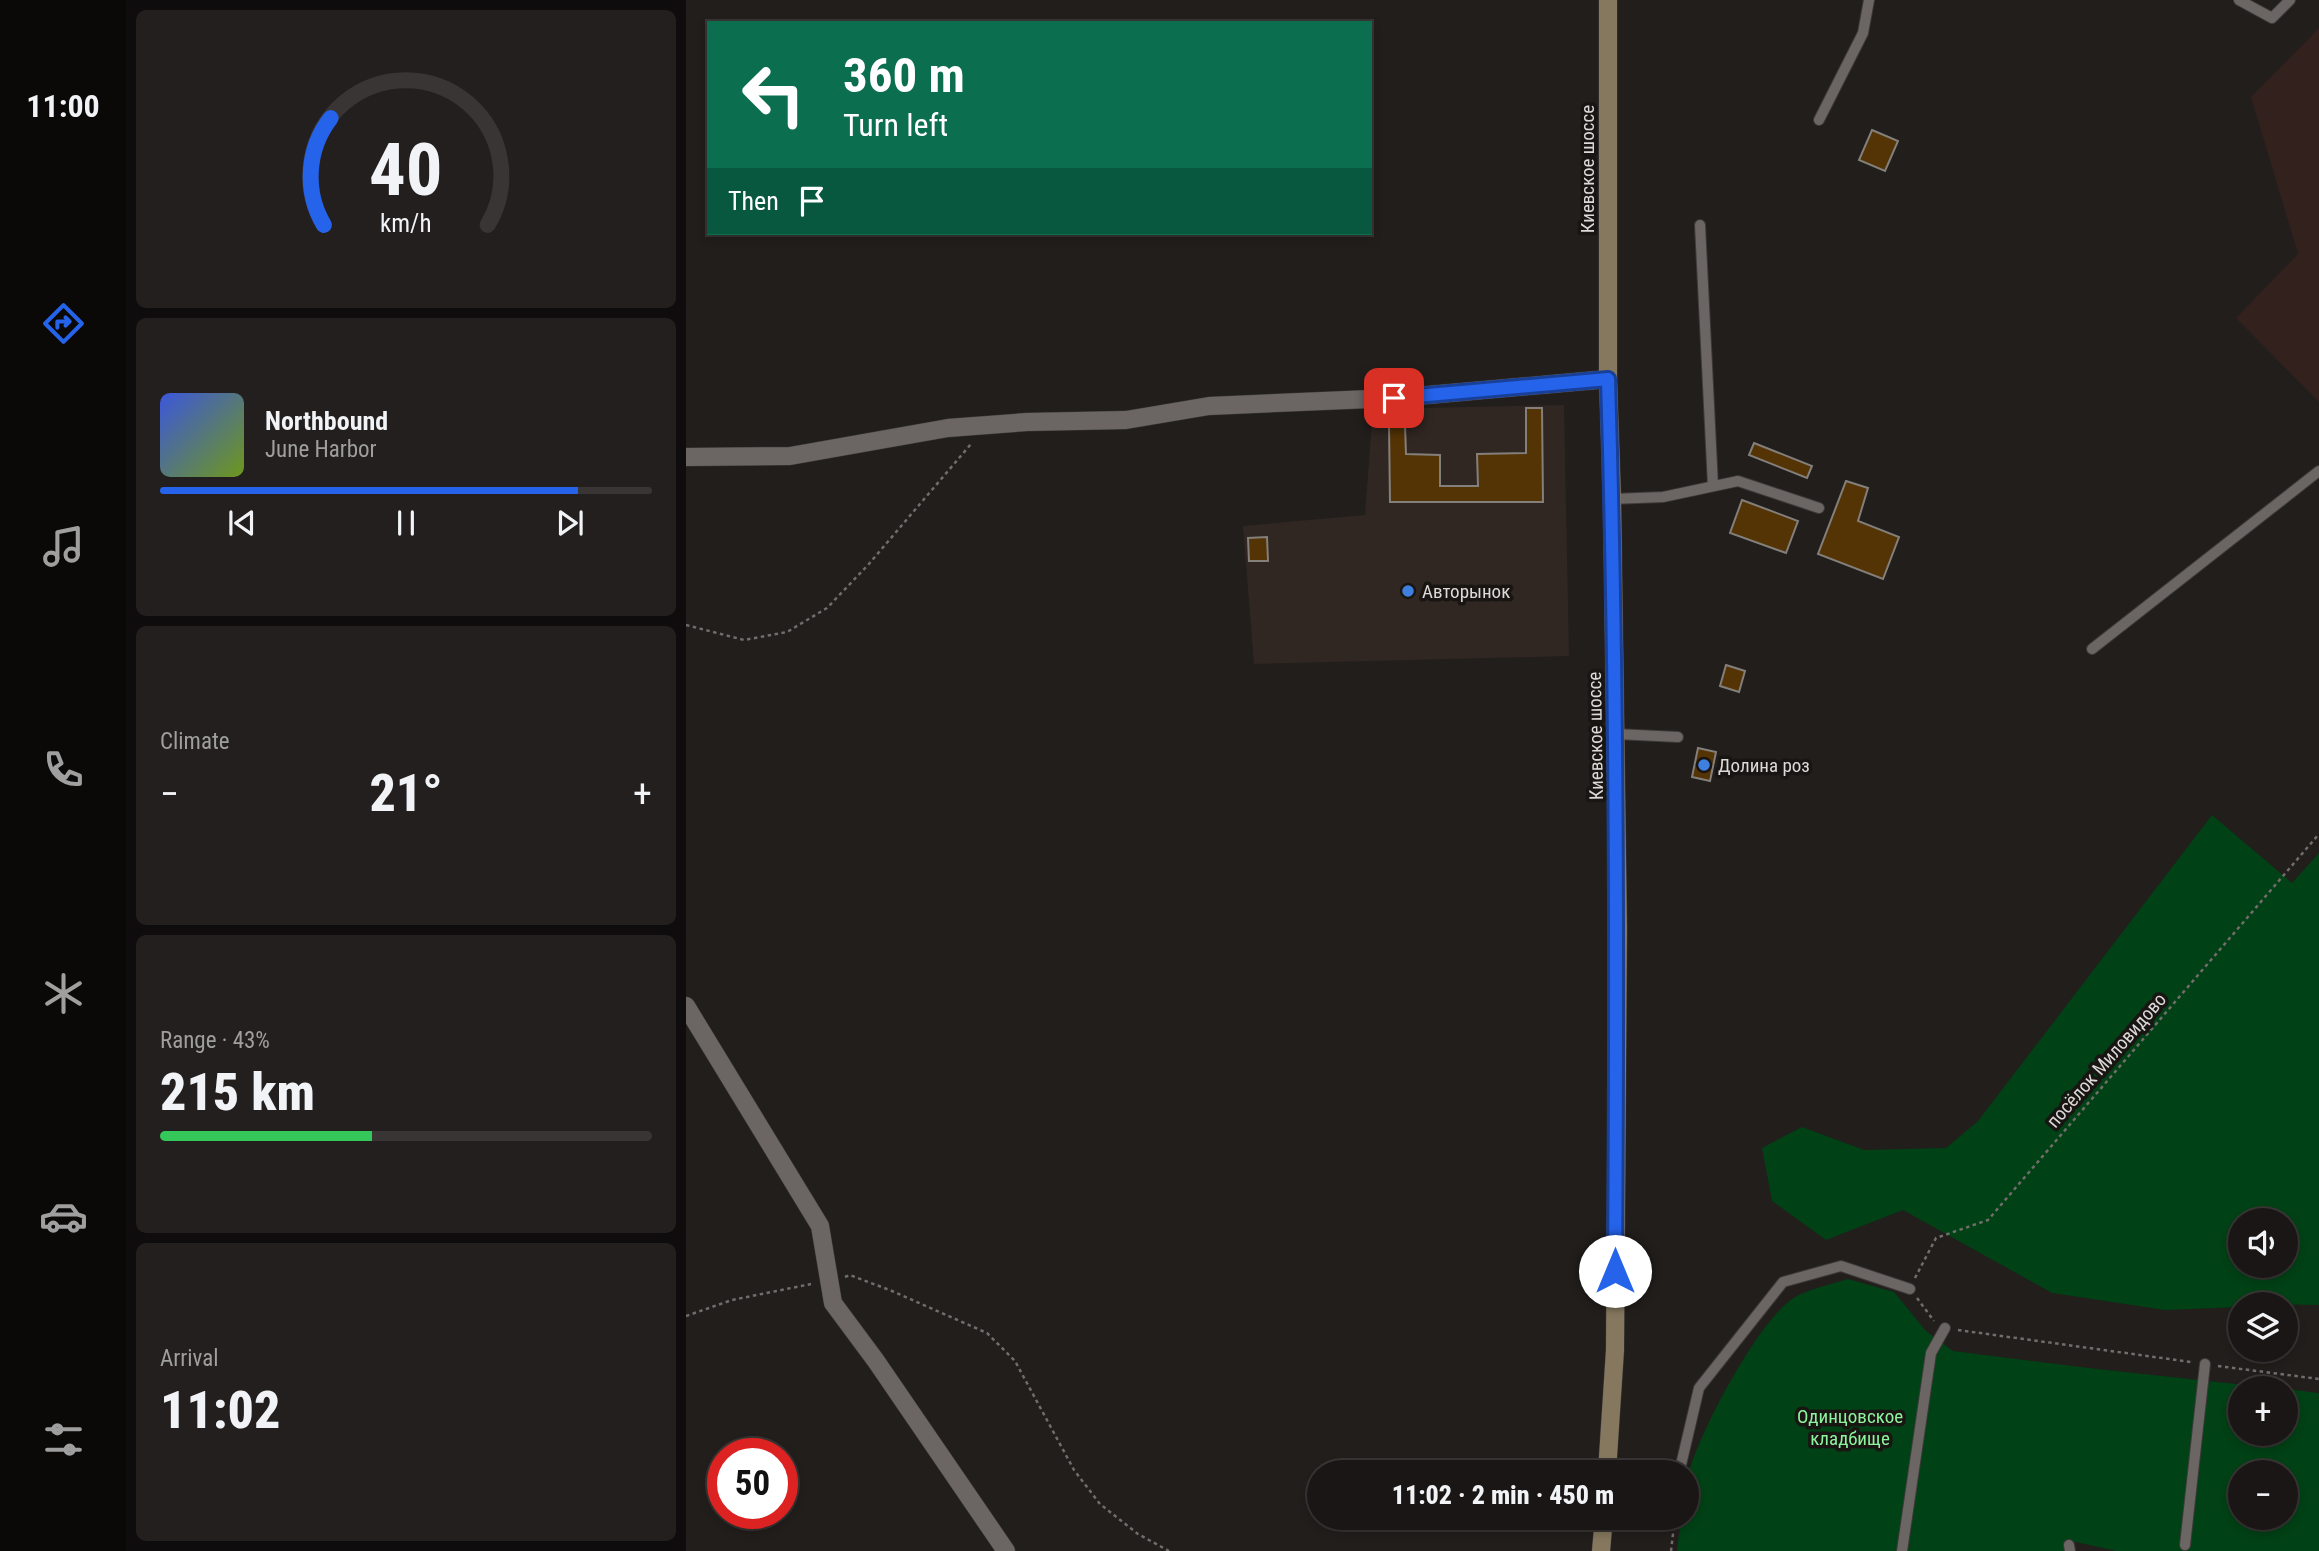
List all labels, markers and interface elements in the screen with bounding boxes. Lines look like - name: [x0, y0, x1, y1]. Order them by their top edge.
- text: 360 m: [843, 47, 965, 104]
- icon: left: [728, 49, 819, 140]
- text: 11:00: [26, 87, 100, 125]
- street label: Киевское шоссе: [1576, 105, 1599, 233]
- text: Turn left: [843, 106, 948, 144]
- text: 40: [369, 127, 443, 213]
- icon: arrive: [793, 182, 831, 220]
- text: Then: [728, 186, 779, 216]
- text: km/h: [380, 209, 432, 238]
- icon: directions: [39, 299, 88, 348]
- pin: [1364, 368, 1424, 428]
- icon: arrive: [1375, 379, 1413, 417]
- text: Northbound: [265, 406, 388, 436]
- text: June Harbor: [265, 436, 377, 463]
- icon: previous: [223, 504, 261, 542]
- icon: pause: [387, 504, 425, 542]
- icon: next: [551, 504, 589, 542]
- icon: music: [39, 522, 88, 571]
- place label: Авторынок: [1422, 580, 1510, 603]
- marker: Авторынок: [1400, 583, 1416, 599]
- street label: Киевское шоссе: [1583, 671, 1608, 800]
- text: Climate: [160, 728, 230, 755]
- icon: phone: [39, 745, 88, 794]
- place label: Долина роз: [1718, 754, 1810, 777]
- marker: Долина роз: [1696, 757, 1712, 773]
- text: 21°: [369, 763, 443, 824]
- text: −: [160, 772, 179, 816]
- text: +: [633, 772, 652, 816]
- icon: climate: [39, 969, 88, 1018]
- street label: посёлок Миловидово: [2042, 988, 2171, 1132]
- text: Range · 43%: [160, 1027, 270, 1054]
- text: 215 km: [160, 1062, 315, 1123]
- icon: car: [39, 1192, 88, 1241]
- map controls: [2228, 1208, 2298, 1530]
- button: sound: [2228, 1208, 2298, 1278]
- position arrow: [1578, 1234, 1652, 1308]
- button: layers: [2228, 1292, 2298, 1362]
- text: Arrival: [160, 1345, 219, 1372]
- button: +: [2228, 1376, 2298, 1446]
- text: 11:02: [160, 1380, 280, 1441]
- park label: Одинцовское кладбище: [1797, 1405, 1903, 1450]
- icon: filters: [39, 1415, 88, 1464]
- speed limit sign: 50: [707, 1438, 798, 1529]
- button: −: [2228, 1460, 2298, 1530]
- text: 11:02 · 2 min · 450 m: [1392, 1480, 1614, 1510]

